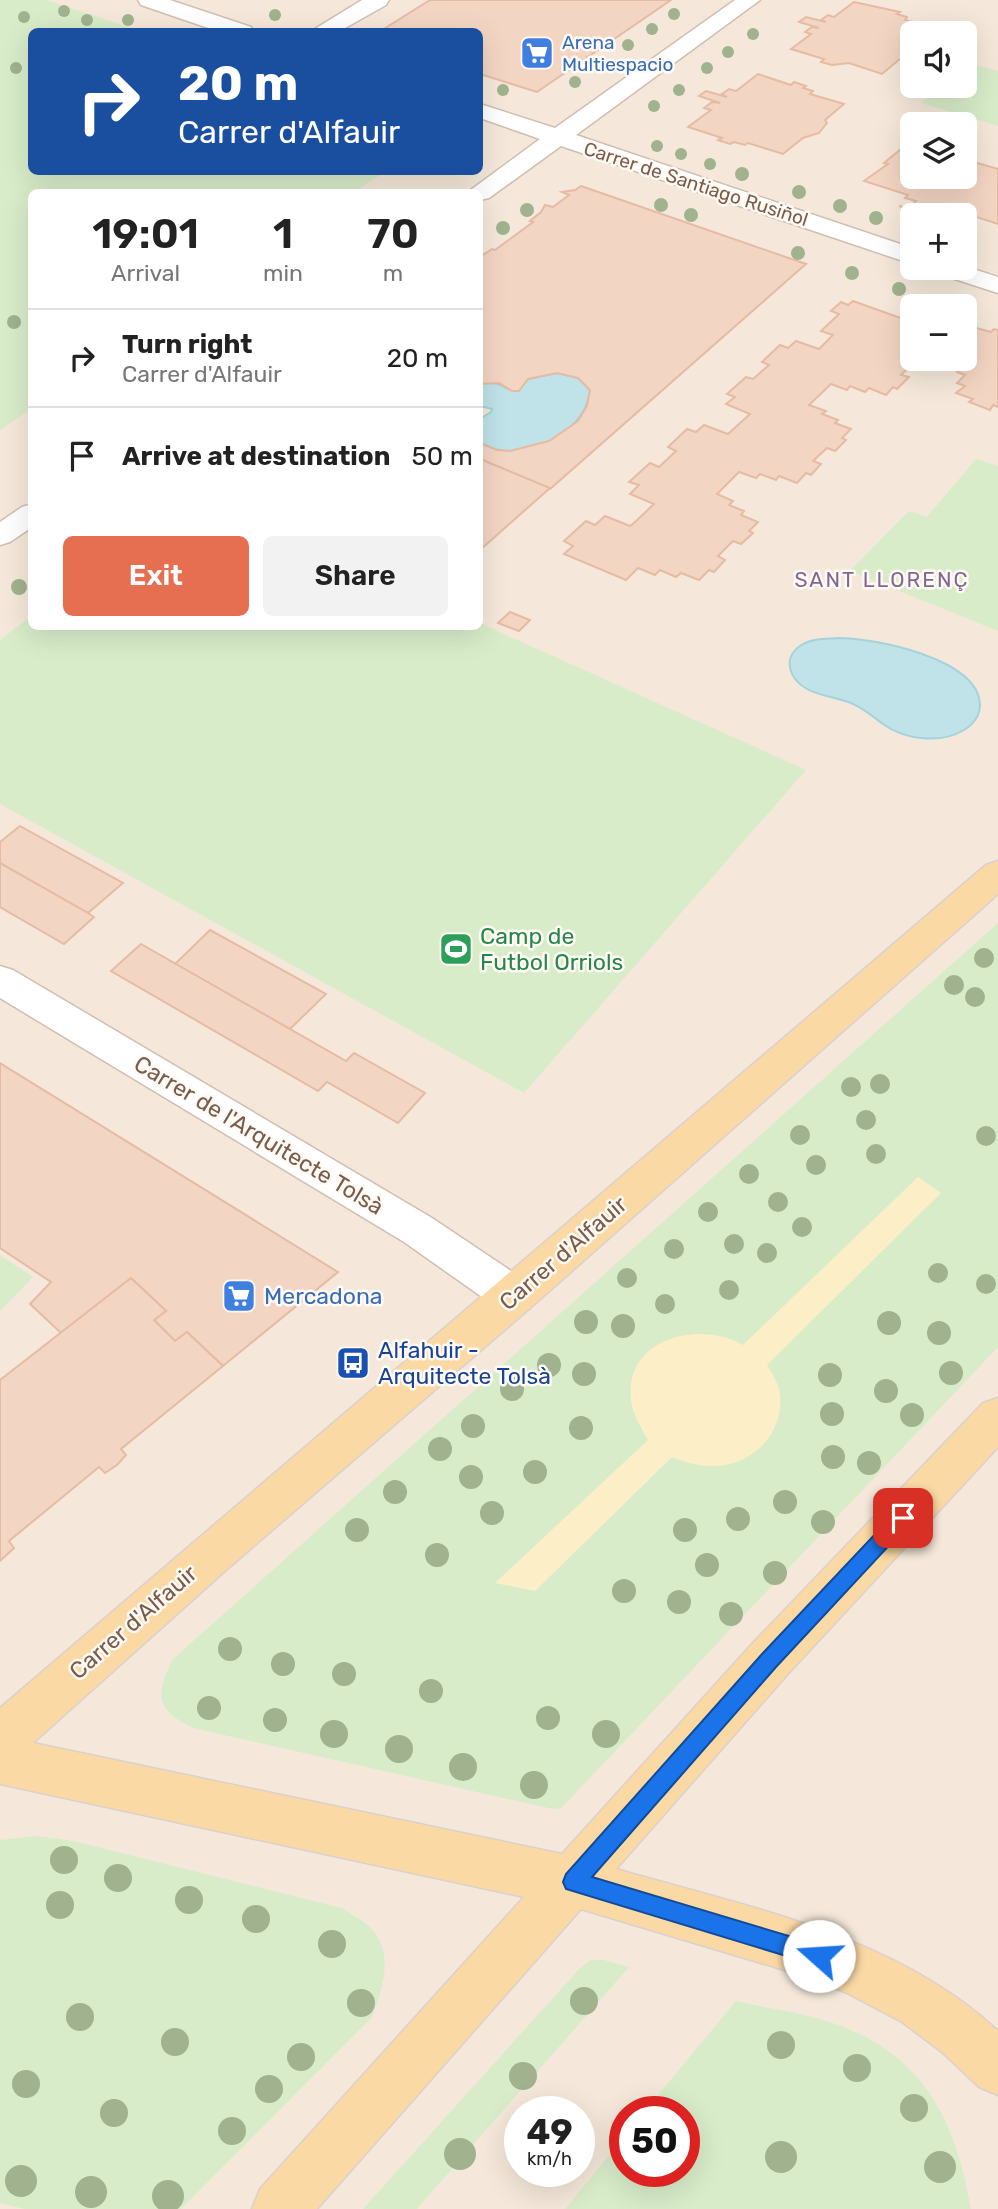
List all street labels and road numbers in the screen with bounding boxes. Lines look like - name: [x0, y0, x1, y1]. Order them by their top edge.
- street label: Carrer de Santiago Rusiñol: [581, 137, 811, 231]
- street label: Carrer de l'Arquitecte Tolsà: [129, 1049, 389, 1221]
- street label: Carrer d'Alfauir: [494, 1190, 633, 1316]
- street label: Carrer d'Alfauir: [64, 1559, 203, 1685]

